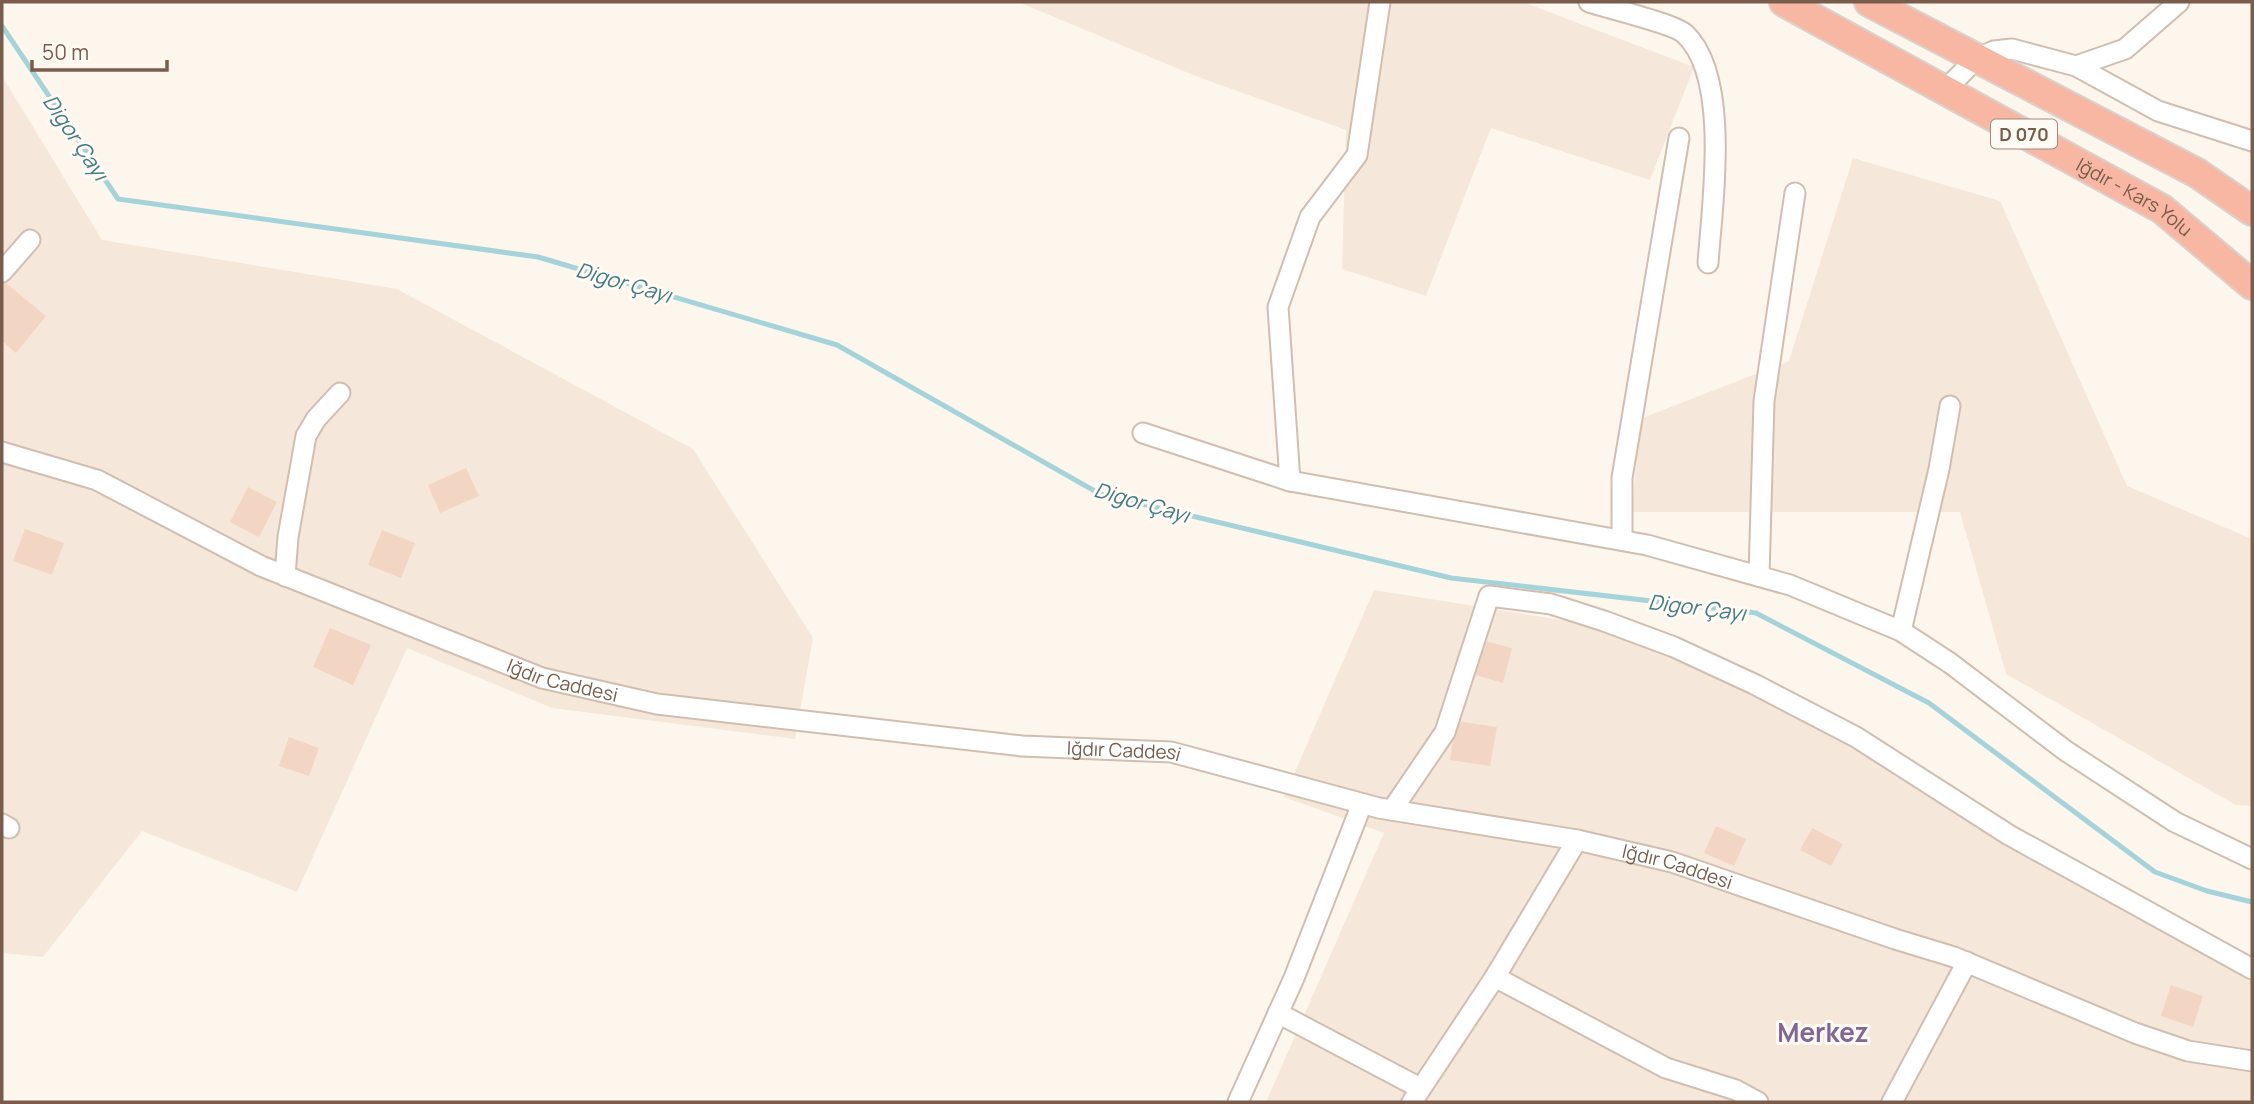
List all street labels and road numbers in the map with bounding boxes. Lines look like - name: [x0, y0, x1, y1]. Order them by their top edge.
- road number: D 070: [1991, 119, 2057, 148]
- street label: Iğdır - Kars Yolu: [2072, 151, 2198, 242]
- street label: Iğdır Caddesi: [503, 652, 620, 708]
- street label: Iğdır Caddesi: [1066, 735, 1184, 767]
- street label: Iğdır Caddesi: [1620, 838, 1736, 895]

